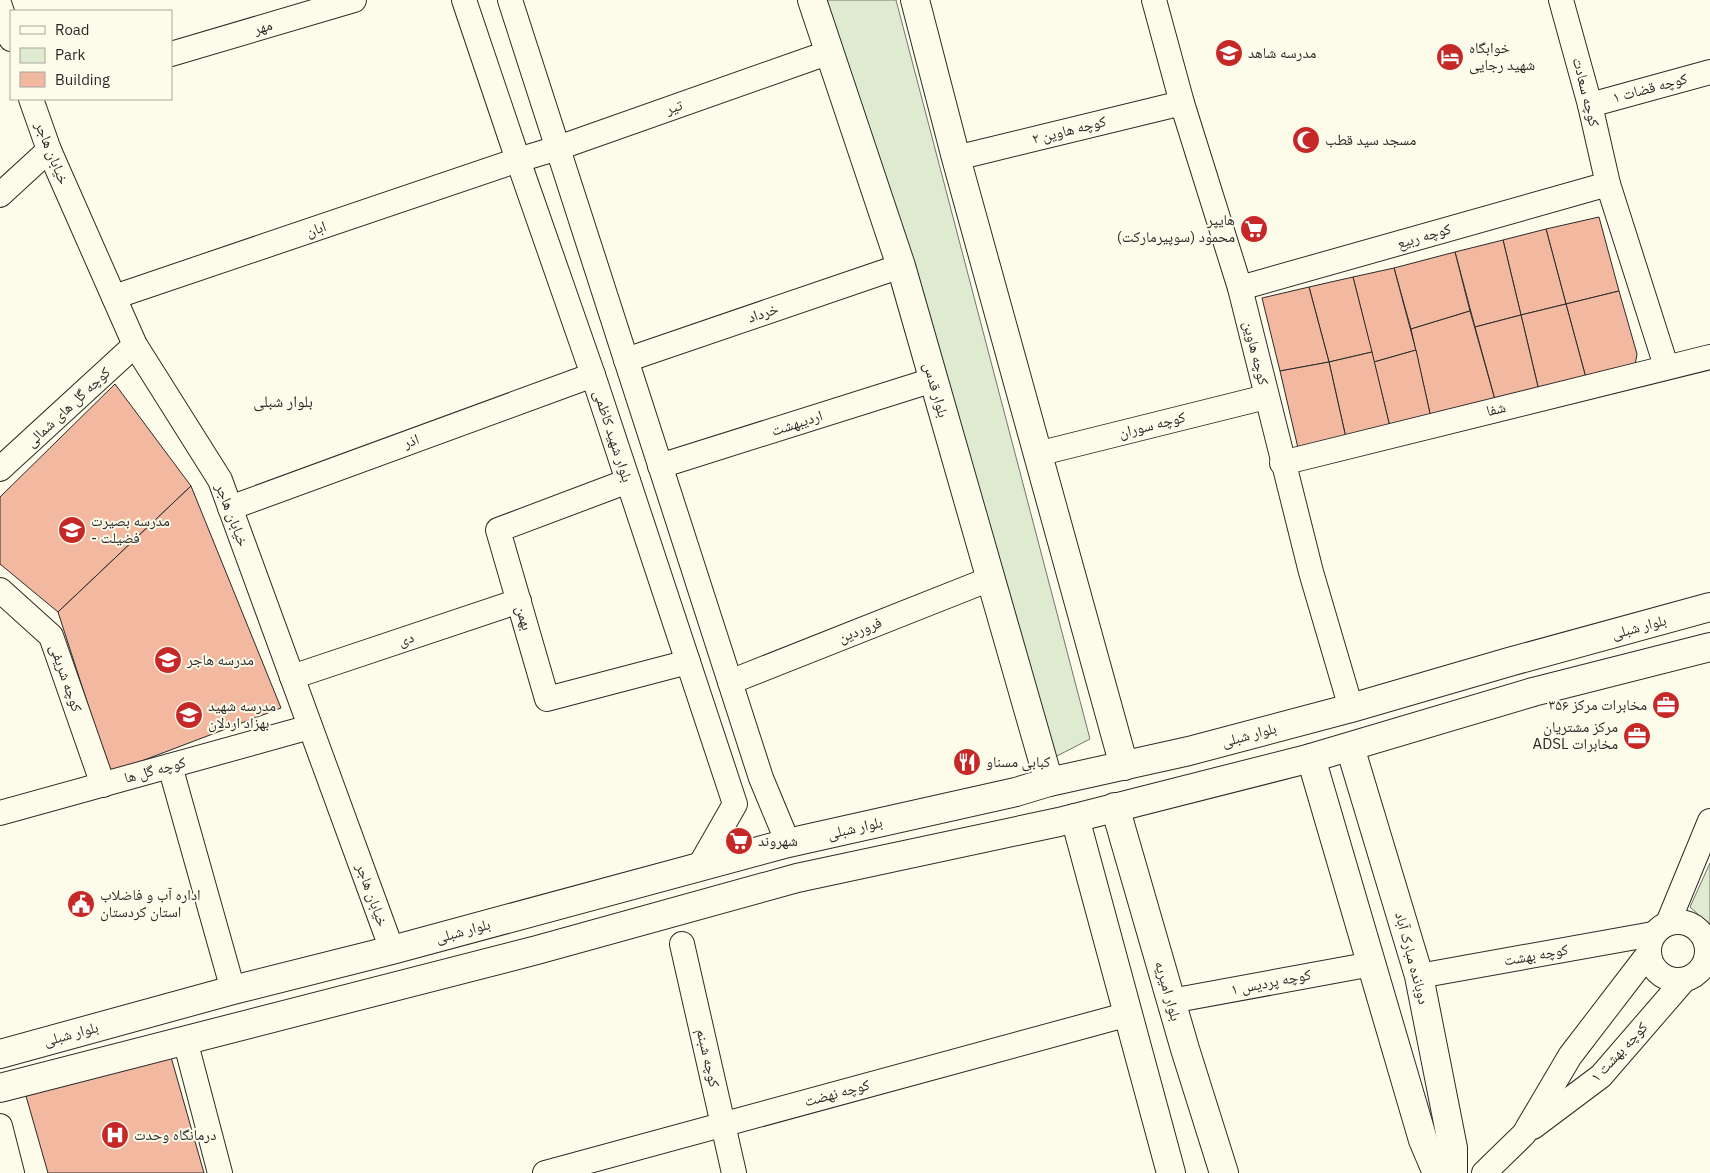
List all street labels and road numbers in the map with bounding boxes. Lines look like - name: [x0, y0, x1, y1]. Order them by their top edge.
- street label: مهر: [250, 15, 275, 39]
- street label: کوچه سعادت: [1569, 55, 1604, 129]
- street label: کوچه قضات ۱: [1610, 68, 1689, 107]
- street label: تیر: [662, 95, 685, 119]
- street label: کوچه هاوین ۲: [1030, 111, 1108, 149]
- street label: خیابان هاجر: [30, 118, 74, 188]
- street label: ابان: [303, 216, 329, 242]
- street label: کوچه ربیع: [1395, 219, 1453, 253]
- street label: خرداد: [745, 298, 781, 327]
- street label: کوچه هاوین: [1238, 319, 1274, 387]
- street label: بلوار قدس: [919, 360, 953, 420]
- street label: کوچه گل های شمالی: [21, 362, 115, 452]
- street label: بلوار شهید کاظمی: [589, 387, 637, 485]
- street label: شفا: [1484, 397, 1508, 420]
- street label: اردیبهشت: [769, 405, 825, 440]
- street label: کوچه سوران: [1117, 407, 1187, 443]
- street label: اذر: [399, 429, 421, 452]
- street label: خیابان هاجر: [210, 480, 253, 550]
- street label: بهمن: [511, 603, 537, 633]
- street label: بلوار شبلی: [1609, 610, 1669, 644]
- street label: فروردین: [835, 612, 885, 648]
- street label: دی: [396, 627, 416, 651]
- street label: کوچه شریفی: [45, 642, 87, 714]
- street label: بلوار شبلی: [1219, 718, 1279, 752]
- street label: کوچه گل ها: [122, 752, 188, 788]
- street label: بلوار شبلی: [825, 812, 885, 844]
- street label: خیابان هاجر: [351, 860, 393, 930]
- street label: دوبانده مبارک آباد: [1391, 910, 1434, 1006]
- street label: بلوار شبلی: [433, 914, 493, 948]
- street label: کوچه بهشت: [1502, 939, 1570, 970]
- street label: بلوار امیریه: [1151, 959, 1186, 1023]
- street label: کوچه پردیس ۱: [1229, 964, 1313, 1000]
- street label: بلوار شبلی: [41, 1017, 101, 1051]
- street label: کوچه بهشت ۱: [1586, 1018, 1651, 1086]
- street label: کوچه شبنم: [692, 1027, 724, 1089]
- street label: کوچه نهضت: [802, 1075, 872, 1110]

